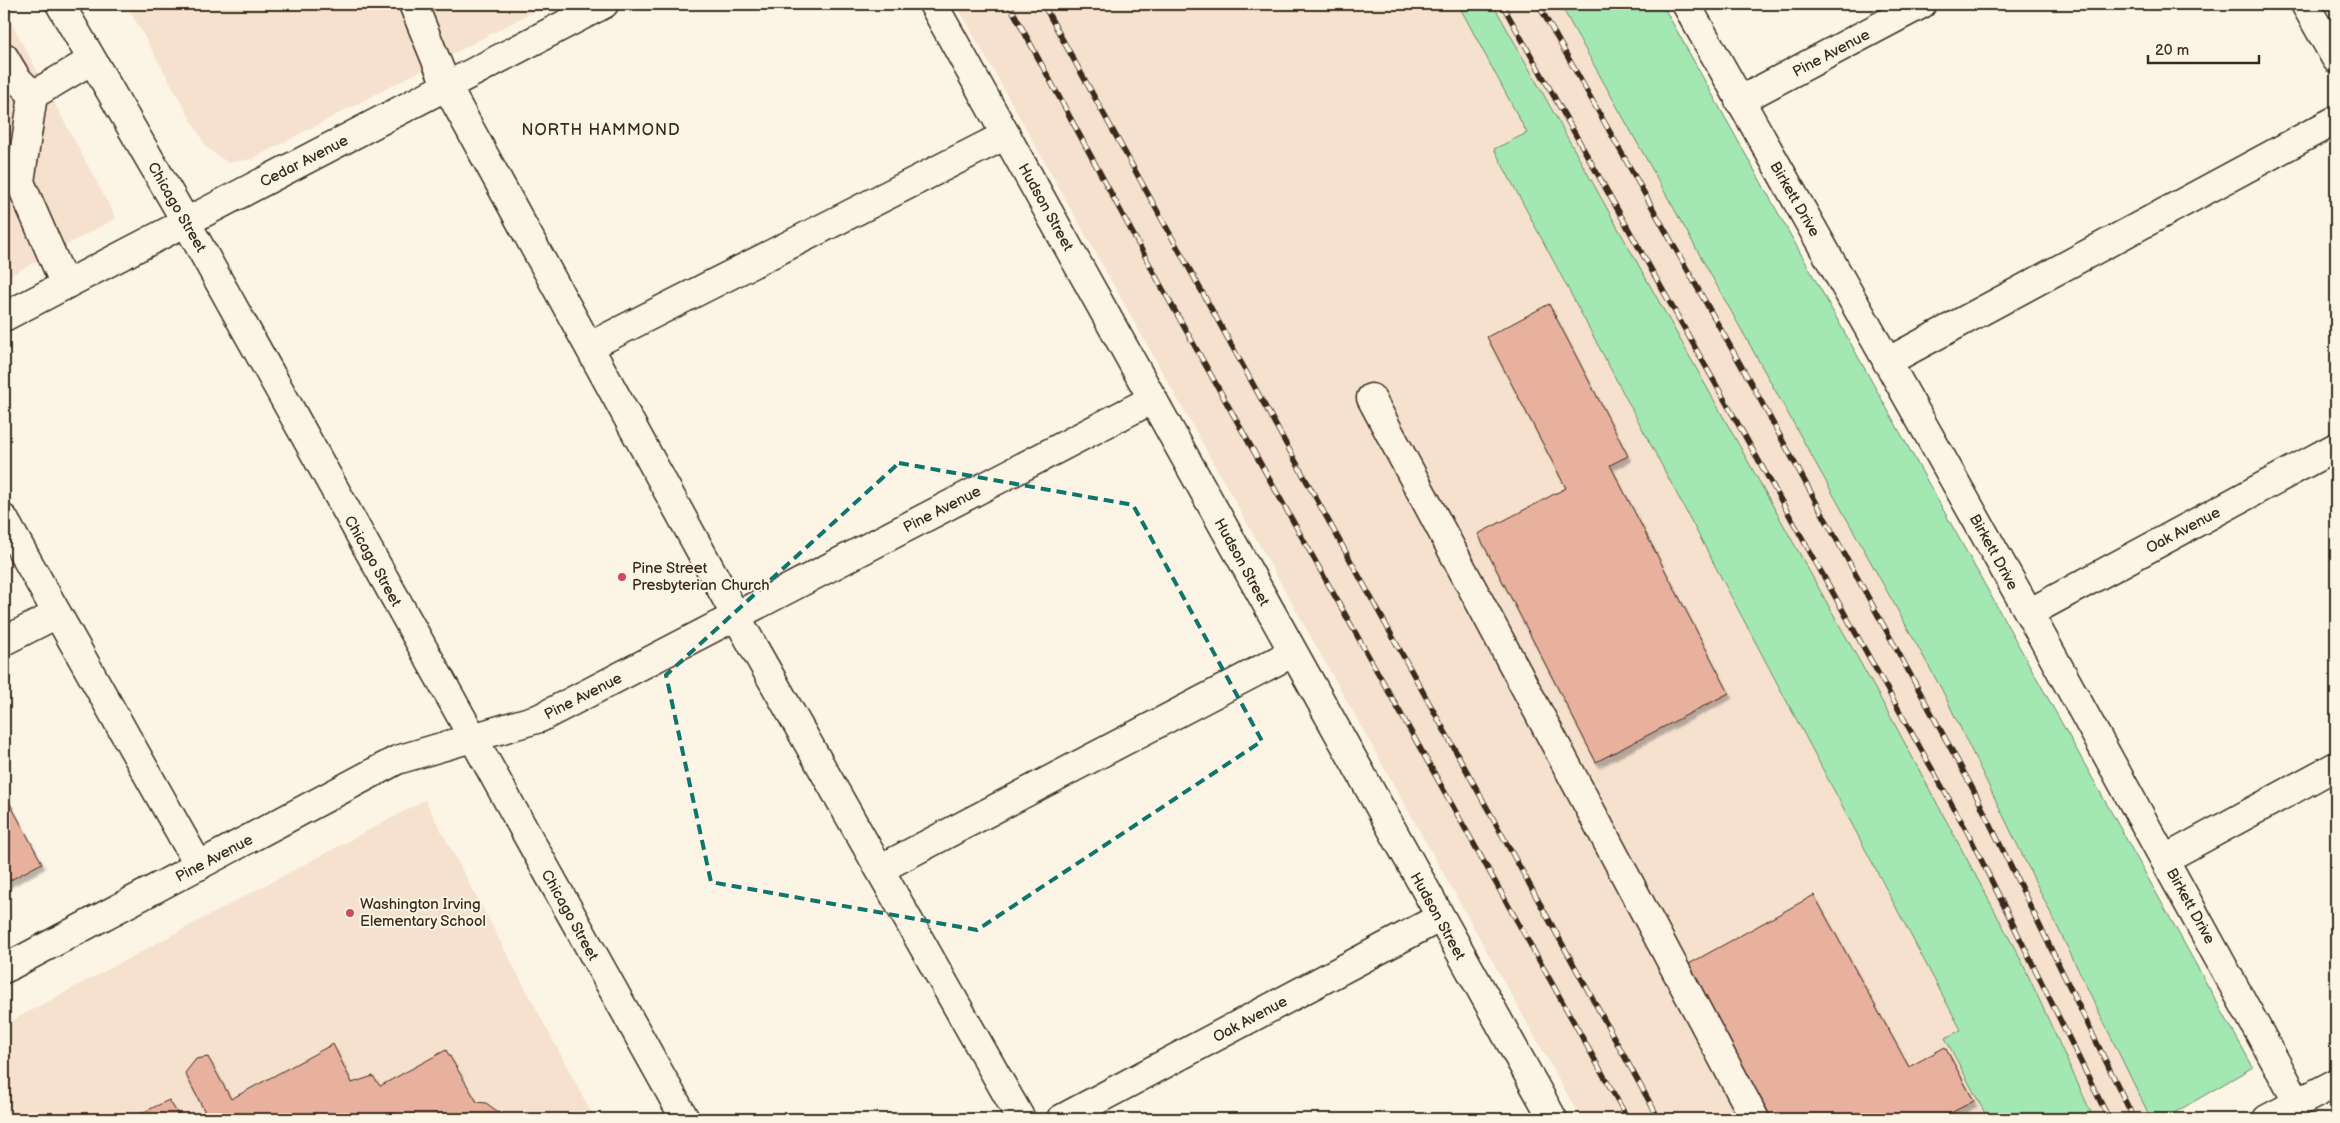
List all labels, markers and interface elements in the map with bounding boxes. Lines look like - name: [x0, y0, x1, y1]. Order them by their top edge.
- street label: Pine Avenue: [1789, 25, 1873, 82]
- scale bar: [2148, 32, 2259, 64]
- text: 20 m: [2155, 41, 2189, 60]
- district label: NORTH HAMMOND: [521, 121, 681, 140]
- street label: Cedar Avenue: [257, 131, 352, 192]
- street label: Birkett Drive: [1765, 158, 1824, 240]
- street label: Chicago Street: [143, 159, 210, 256]
- street label: Hudson Street: [1014, 160, 1078, 255]
- street label: Pine Avenue: [900, 482, 984, 537]
- street label: Oak Avenue: [2143, 503, 2224, 558]
- street label: Birkett Drive: [1965, 511, 2022, 594]
- street label: Chicago Street: [340, 512, 406, 610]
- street label: Hudson Street: [1210, 515, 1274, 610]
- place label: Pine Street Presbyterian Church: [632, 559, 770, 595]
- marker: Pine Street Presbyterian Church: [616, 571, 628, 583]
- street label: Pine Avenue: [541, 669, 625, 724]
- street label: Pine Avenue: [172, 830, 256, 887]
- street label: Birkett Drive: [2162, 865, 2219, 948]
- street label: Chicago Street: [537, 866, 603, 964]
- street label: Hudson Street: [1406, 869, 1470, 964]
- place label: Washington Irving Elementary School: [360, 895, 486, 931]
- marker: Washington Irving Elementary School: [344, 907, 356, 919]
- street label: Oak Avenue: [1210, 992, 1291, 1047]

